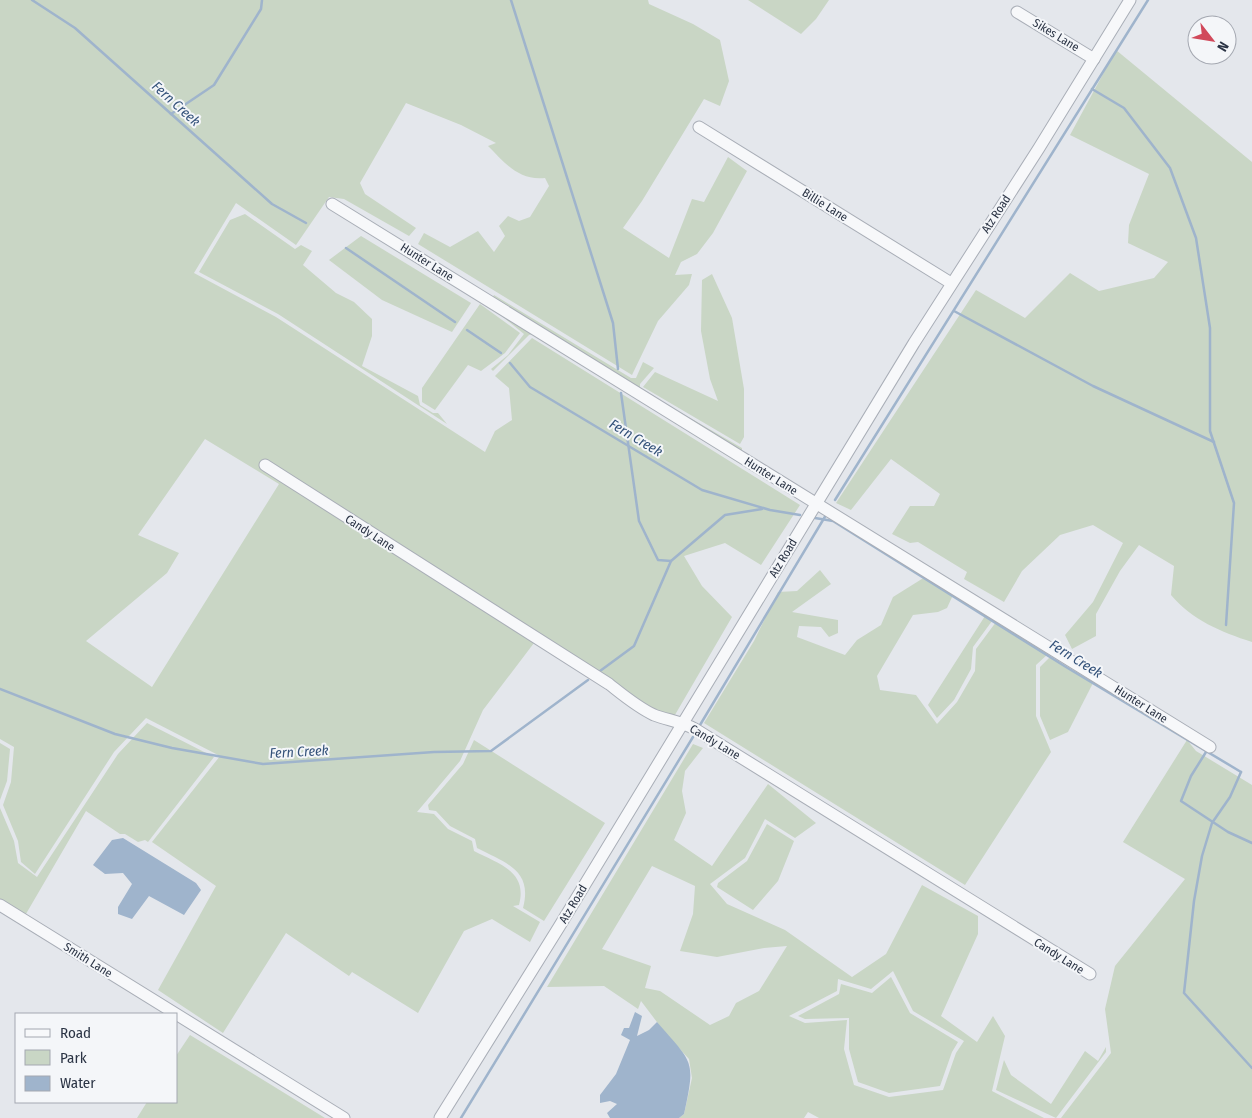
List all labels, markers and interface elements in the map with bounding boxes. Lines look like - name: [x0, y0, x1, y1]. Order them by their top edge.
- north arrow: [1187, 15, 1237, 65]
- street label: Sikes Lane: [1030, 16, 1082, 54]
- text: N: [1213, 38, 1232, 54]
- water label: Fern Creek: [148, 78, 204, 130]
- street label: Billie Lane: [800, 186, 850, 225]
- street label: Atz Road: [979, 192, 1013, 236]
- street label: Hunter Lane: [398, 240, 456, 284]
- water label: Fern Creek: [606, 416, 666, 461]
- street label: Hunter Lane: [742, 454, 800, 498]
- street label: Candy Lane: [343, 512, 397, 554]
- street label: Atz Road: [766, 536, 800, 580]
- water label: Fern Creek: [1046, 636, 1106, 682]
- street label: Hunter Lane: [1112, 682, 1170, 726]
- street label: Candy Lane: [687, 722, 743, 762]
- water label: Fern Creek: [269, 742, 329, 762]
- street label: Atz Road: [556, 882, 590, 926]
- street label: Candy Lane: [1031, 935, 1087, 977]
- street label: Smith Lane: [61, 940, 115, 980]
- legend: [15, 1013, 178, 1103]
- text: Road: [60, 1024, 91, 1042]
- text: Park: [60, 1049, 87, 1067]
- text: Water: [60, 1074, 96, 1092]

